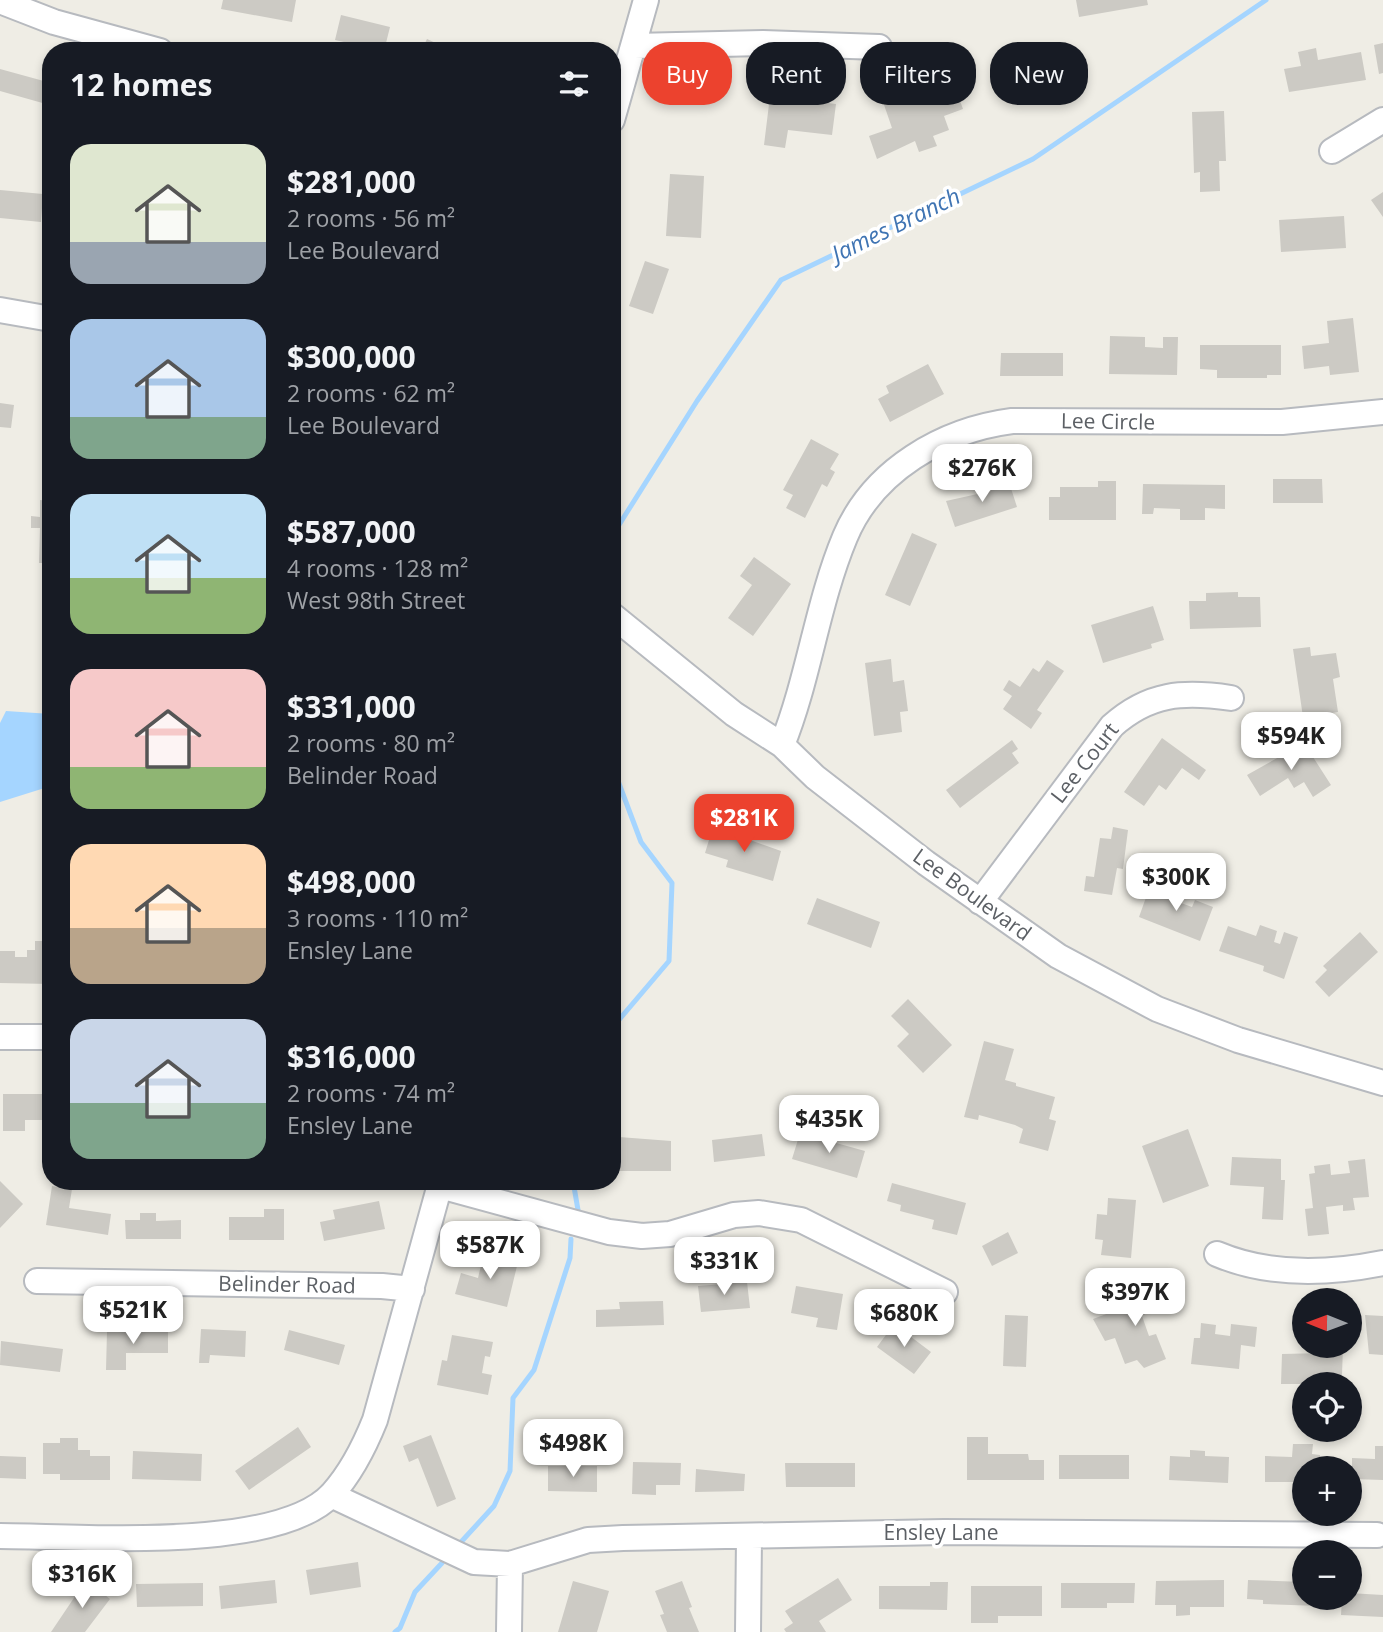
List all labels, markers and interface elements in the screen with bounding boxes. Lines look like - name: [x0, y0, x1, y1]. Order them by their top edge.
- chip: Buy: [642, 42, 732, 105]
- chip: Rent: [746, 42, 846, 105]
- chip: Filters: [860, 42, 976, 105]
- chip: New: [990, 42, 1088, 105]
- text: 12 homes: [70, 64, 213, 105]
- icon: filters: [555, 65, 593, 103]
- text: $281,000: [287, 161, 416, 202]
- icon: home: [126, 172, 210, 256]
- water label: James Branch: [822, 179, 965, 271]
- text: 2 rooms · 56 m²: [287, 202, 455, 234]
- text: Lee Boulevard: [287, 234, 440, 266]
- text: $300,000: [287, 336, 416, 377]
- icon: home: [126, 347, 210, 431]
- text: 2 rooms · 62 m²: [287, 377, 455, 409]
- street label: Lee Circle: [1061, 406, 1155, 436]
- text: Lee Boulevard: [287, 409, 440, 441]
- pin: $276K: [933, 444, 1031, 504]
- text: $276K: [948, 451, 1016, 483]
- text: $587,000: [287, 511, 416, 552]
- icon: home: [126, 522, 210, 606]
- text: 4 rooms · 128 m²: [287, 552, 468, 584]
- text: West 98th Street: [287, 584, 465, 616]
- text: $331,000: [287, 686, 416, 727]
- icon: home: [126, 697, 210, 781]
- pin: $594K: [1242, 712, 1340, 772]
- street label: Lee Court: [1044, 716, 1124, 808]
- text: $594K: [1257, 719, 1325, 751]
- text: 2 rooms · 80 m²: [287, 727, 455, 759]
- text: Belinder Road: [287, 759, 438, 791]
- pin: $281K: [695, 794, 793, 854]
- text: $281K: [710, 801, 778, 833]
- street label: Lee Boulevard: [908, 842, 1037, 947]
- pin: $300K: [1127, 853, 1225, 913]
- text: $300K: [1142, 860, 1210, 892]
- text: $498,000: [287, 861, 416, 902]
- icon: home: [126, 872, 210, 956]
- text: 3 rooms · 110 m²: [287, 902, 468, 934]
- text: Ensley Lane: [287, 934, 413, 966]
- text: $316,000: [287, 1036, 416, 1077]
- icon: home: [126, 1047, 210, 1131]
- text: 2 rooms · 74 m²: [287, 1077, 455, 1109]
- pin: $435K: [780, 1096, 878, 1155]
- text: $435K: [795, 1102, 863, 1134]
- text: Ensley Lane: [287, 1109, 413, 1141]
- pin: $587K: [441, 1222, 539, 1281]
- text: $587K: [456, 1228, 524, 1260]
- pin: $331K: [675, 1238, 773, 1297]
- text: $331K: [690, 1244, 758, 1276]
- pin: $397K: [1086, 1268, 1184, 1328]
- street label: Belinder Road: [218, 1269, 356, 1299]
- text: $397K: [1101, 1275, 1169, 1307]
- pin: $521K: [84, 1286, 182, 1346]
- north arrow: [1292, 1288, 1362, 1358]
- map controls: [1292, 1288, 1362, 1610]
- pin: $680K: [855, 1290, 953, 1349]
- text: $521K: [99, 1293, 167, 1325]
- text: $680K: [870, 1296, 938, 1328]
- button: locate: [1292, 1372, 1362, 1442]
- pin: $498K: [524, 1420, 622, 1479]
- text: $498K: [539, 1426, 607, 1458]
- button: +: [1292, 1456, 1362, 1526]
- street label: Ensley Lane: [884, 1518, 998, 1546]
- button: −: [1292, 1540, 1362, 1610]
- pin: $316K: [33, 1550, 131, 1610]
- text: $316K: [48, 1557, 116, 1589]

